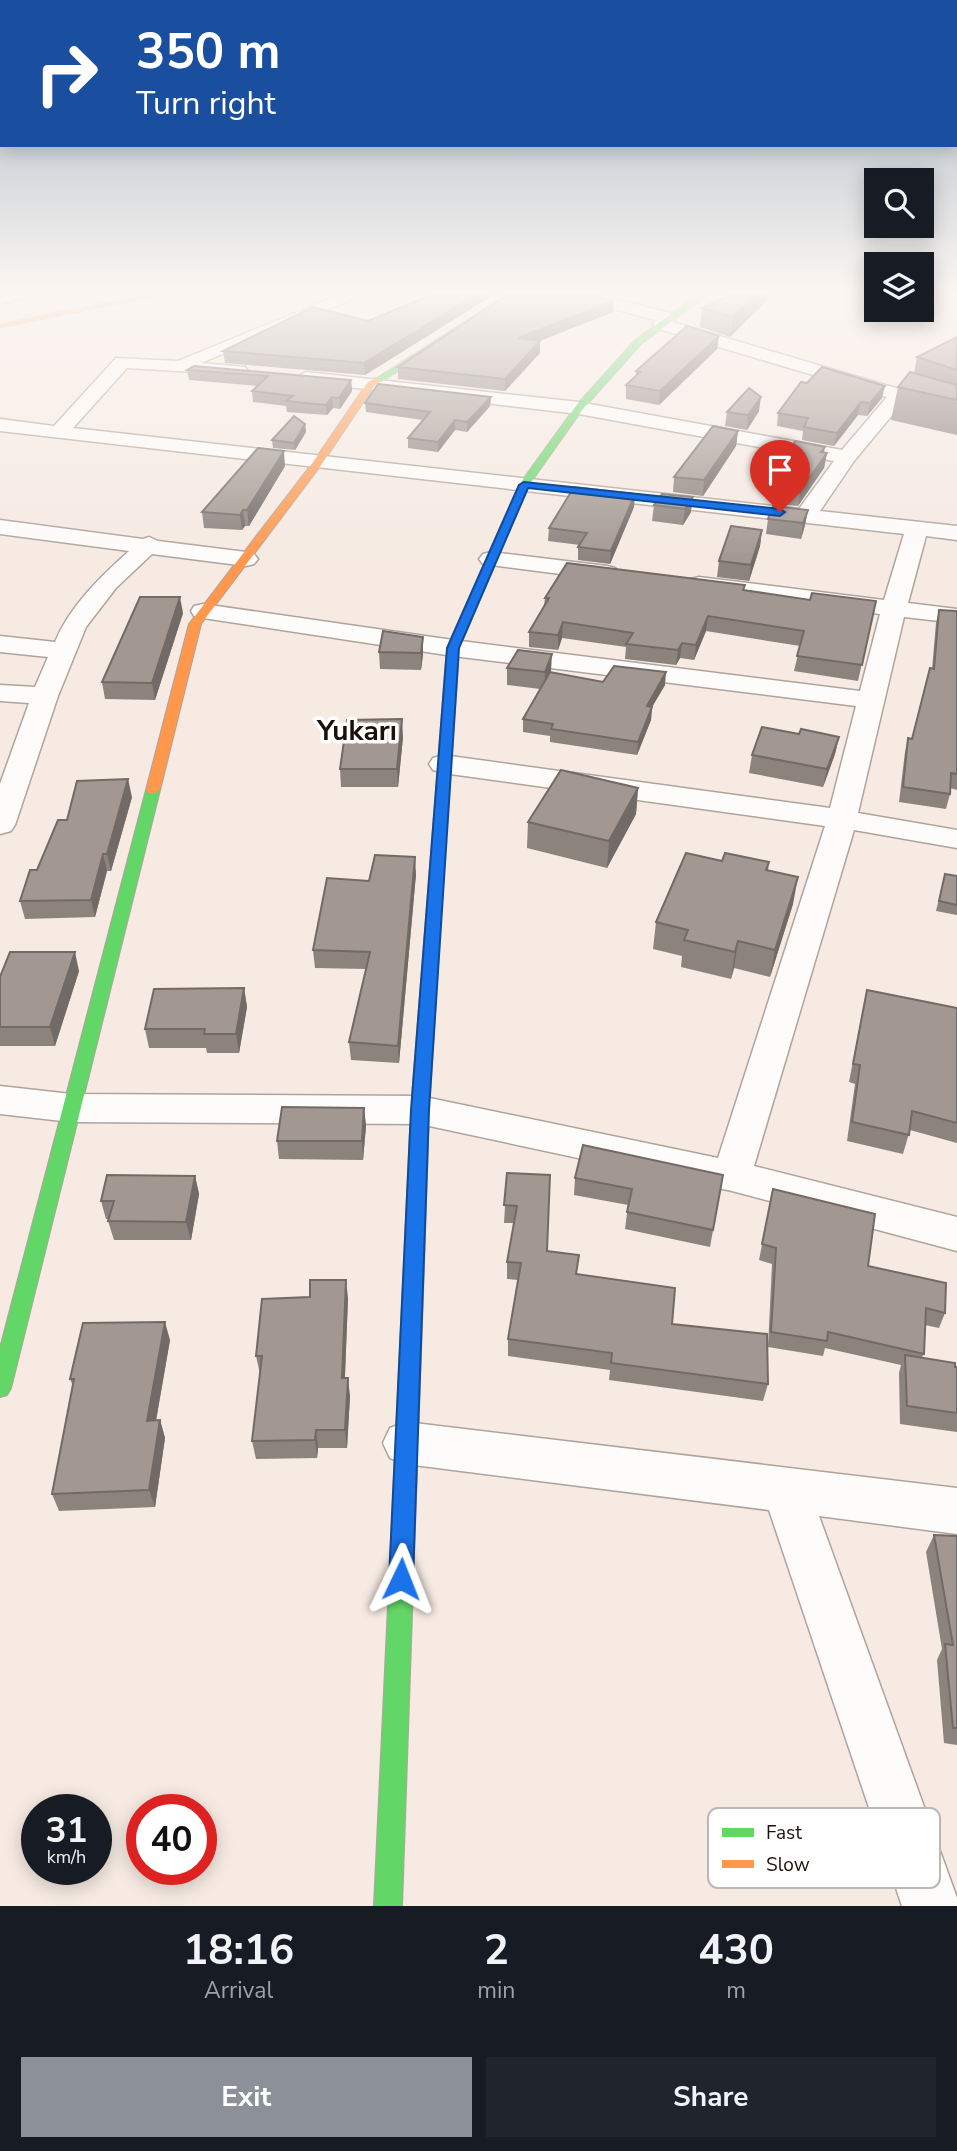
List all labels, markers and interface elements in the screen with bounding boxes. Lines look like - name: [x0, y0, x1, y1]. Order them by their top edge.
- text: 350 m: [136, 18, 280, 85]
- icon: right: [21, 28, 112, 119]
- text: Turn right: [136, 82, 276, 125]
- map controls: [864, 168, 934, 322]
- button: search: [864, 168, 934, 238]
- button: layers: [864, 252, 934, 322]
- pin: [750, 440, 810, 512]
- icon: arrive: [761, 451, 799, 489]
- district label: Yukarı: [316, 712, 397, 750]
- position arrow: [364, 1542, 438, 1616]
- speed limit sign: 40: [126, 1794, 217, 1885]
- text: 31: [45, 1807, 88, 1854]
- legend: [708, 1808, 940, 1888]
- text: Fast: [766, 1820, 802, 1846]
- text: km/h: [47, 1845, 86, 1869]
- text: Slow: [766, 1852, 810, 1878]
- text: 18:16: [183, 1922, 294, 1979]
- text: 2: [484, 1922, 509, 1979]
- text: 430: [698, 1922, 774, 1979]
- text: Arrival: [204, 1975, 273, 2006]
- text: min: [477, 1975, 515, 2006]
- text: m: [726, 1975, 746, 2006]
- button: Exit: [21, 2057, 472, 2137]
- button: Share: [486, 2057, 936, 2137]

